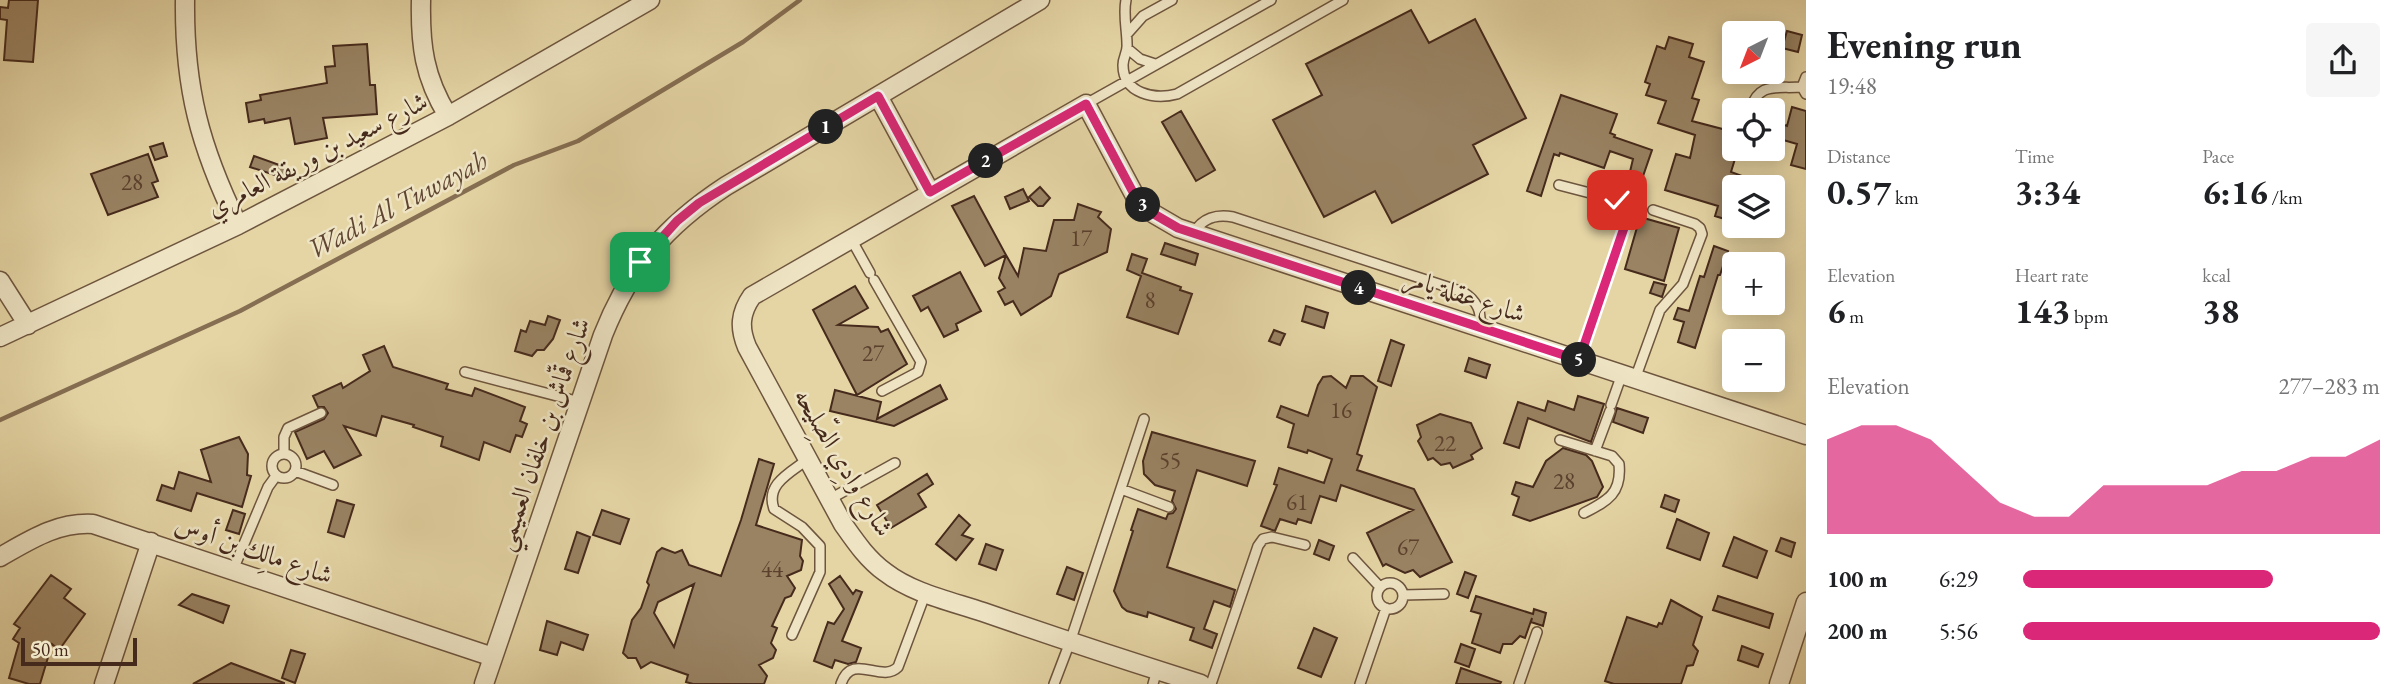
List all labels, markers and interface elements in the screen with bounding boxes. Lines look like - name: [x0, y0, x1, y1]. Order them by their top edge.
- text: Evening run: [1827, 20, 2022, 69]
- north arrow: [1722, 21, 1785, 84]
- map controls: [1722, 21, 1785, 392]
- button: share: [2306, 23, 2380, 97]
- text: 19:48: [1827, 71, 1877, 101]
- street label: شارع سعيد بن وريقة العامري: [201, 84, 436, 229]
- button: locate: [1722, 98, 1785, 161]
- pin: 1: [808, 110, 844, 144]
- text: 1: [820, 114, 831, 139]
- water label: Wadi Al Tuwayah: [301, 141, 494, 267]
- pin: 2: [968, 144, 1004, 178]
- text: Distance: [1827, 144, 1890, 169]
- text: Time: [2015, 144, 2054, 169]
- text: Pace: [2202, 144, 2234, 169]
- text: 2: [980, 148, 991, 173]
- house number: 28: [121, 167, 143, 197]
- text: 0.57: [1827, 169, 1891, 214]
- text: 3:34: [2015, 169, 2080, 214]
- text: 6:16: [2202, 169, 2268, 214]
- pin: [1587, 170, 1647, 230]
- button: layers: [1722, 175, 1785, 238]
- icon: check: [1598, 181, 1636, 219]
- text: km: [1891, 185, 1919, 210]
- text: /km: [2268, 185, 2303, 210]
- pin: 3: [1126, 188, 1160, 222]
- text: 3: [1137, 192, 1148, 217]
- house number: 17: [1070, 223, 1093, 253]
- pin: [610, 232, 670, 292]
- icon: arrive: [621, 243, 659, 281]
- button: +: [1722, 252, 1785, 315]
- street label: شارع عقلة يامر: [1399, 259, 1530, 335]
- text: Elevation: [1827, 263, 1895, 288]
- text: Heart rate: [2015, 263, 2088, 288]
- text: kcal: [2202, 263, 2231, 288]
- pin: 4: [1342, 270, 1376, 306]
- text: 4: [1353, 275, 1364, 300]
- house number: 8: [1144, 285, 1156, 315]
- text: 6: [1827, 288, 1846, 333]
- text: 143: [2015, 288, 2070, 333]
- text: 38: [2202, 288, 2239, 333]
- text: m: [1846, 304, 1864, 329]
- text: bpm: [2070, 304, 2108, 329]
- street label: شارع قمّاش بن خلفان العميمي: [485, 313, 605, 558]
- button: −: [1722, 329, 1785, 392]
- house number: 27: [862, 338, 885, 368]
- pin: 5: [1562, 342, 1596, 378]
- text: 5: [1573, 347, 1584, 372]
- text: Elevation: [1827, 371, 1910, 401]
- text: 277–283 m: [2279, 371, 2380, 401]
- street label: شارع وادِي الصِّليحه: [782, 381, 903, 545]
- house number: 16: [1330, 395, 1352, 425]
- house number: 22: [1434, 428, 1456, 458]
- house number: 55: [1159, 445, 1181, 475]
- house number: 28: [1553, 466, 1575, 496]
- house number: 61: [1286, 487, 1308, 517]
- street label: شارع مالِك بن أوس: [169, 506, 337, 597]
- house number: 67: [1397, 532, 1420, 562]
- house number: 44: [761, 554, 784, 584]
- text: 100 m: [1827, 564, 1888, 594]
- text: 6:29: [1939, 564, 1978, 594]
- text: 200 m: [1827, 616, 1888, 646]
- text: 5:56: [1939, 616, 1978, 646]
- scale bar: [21, 635, 136, 667]
- text: 50 m: [32, 637, 69, 662]

